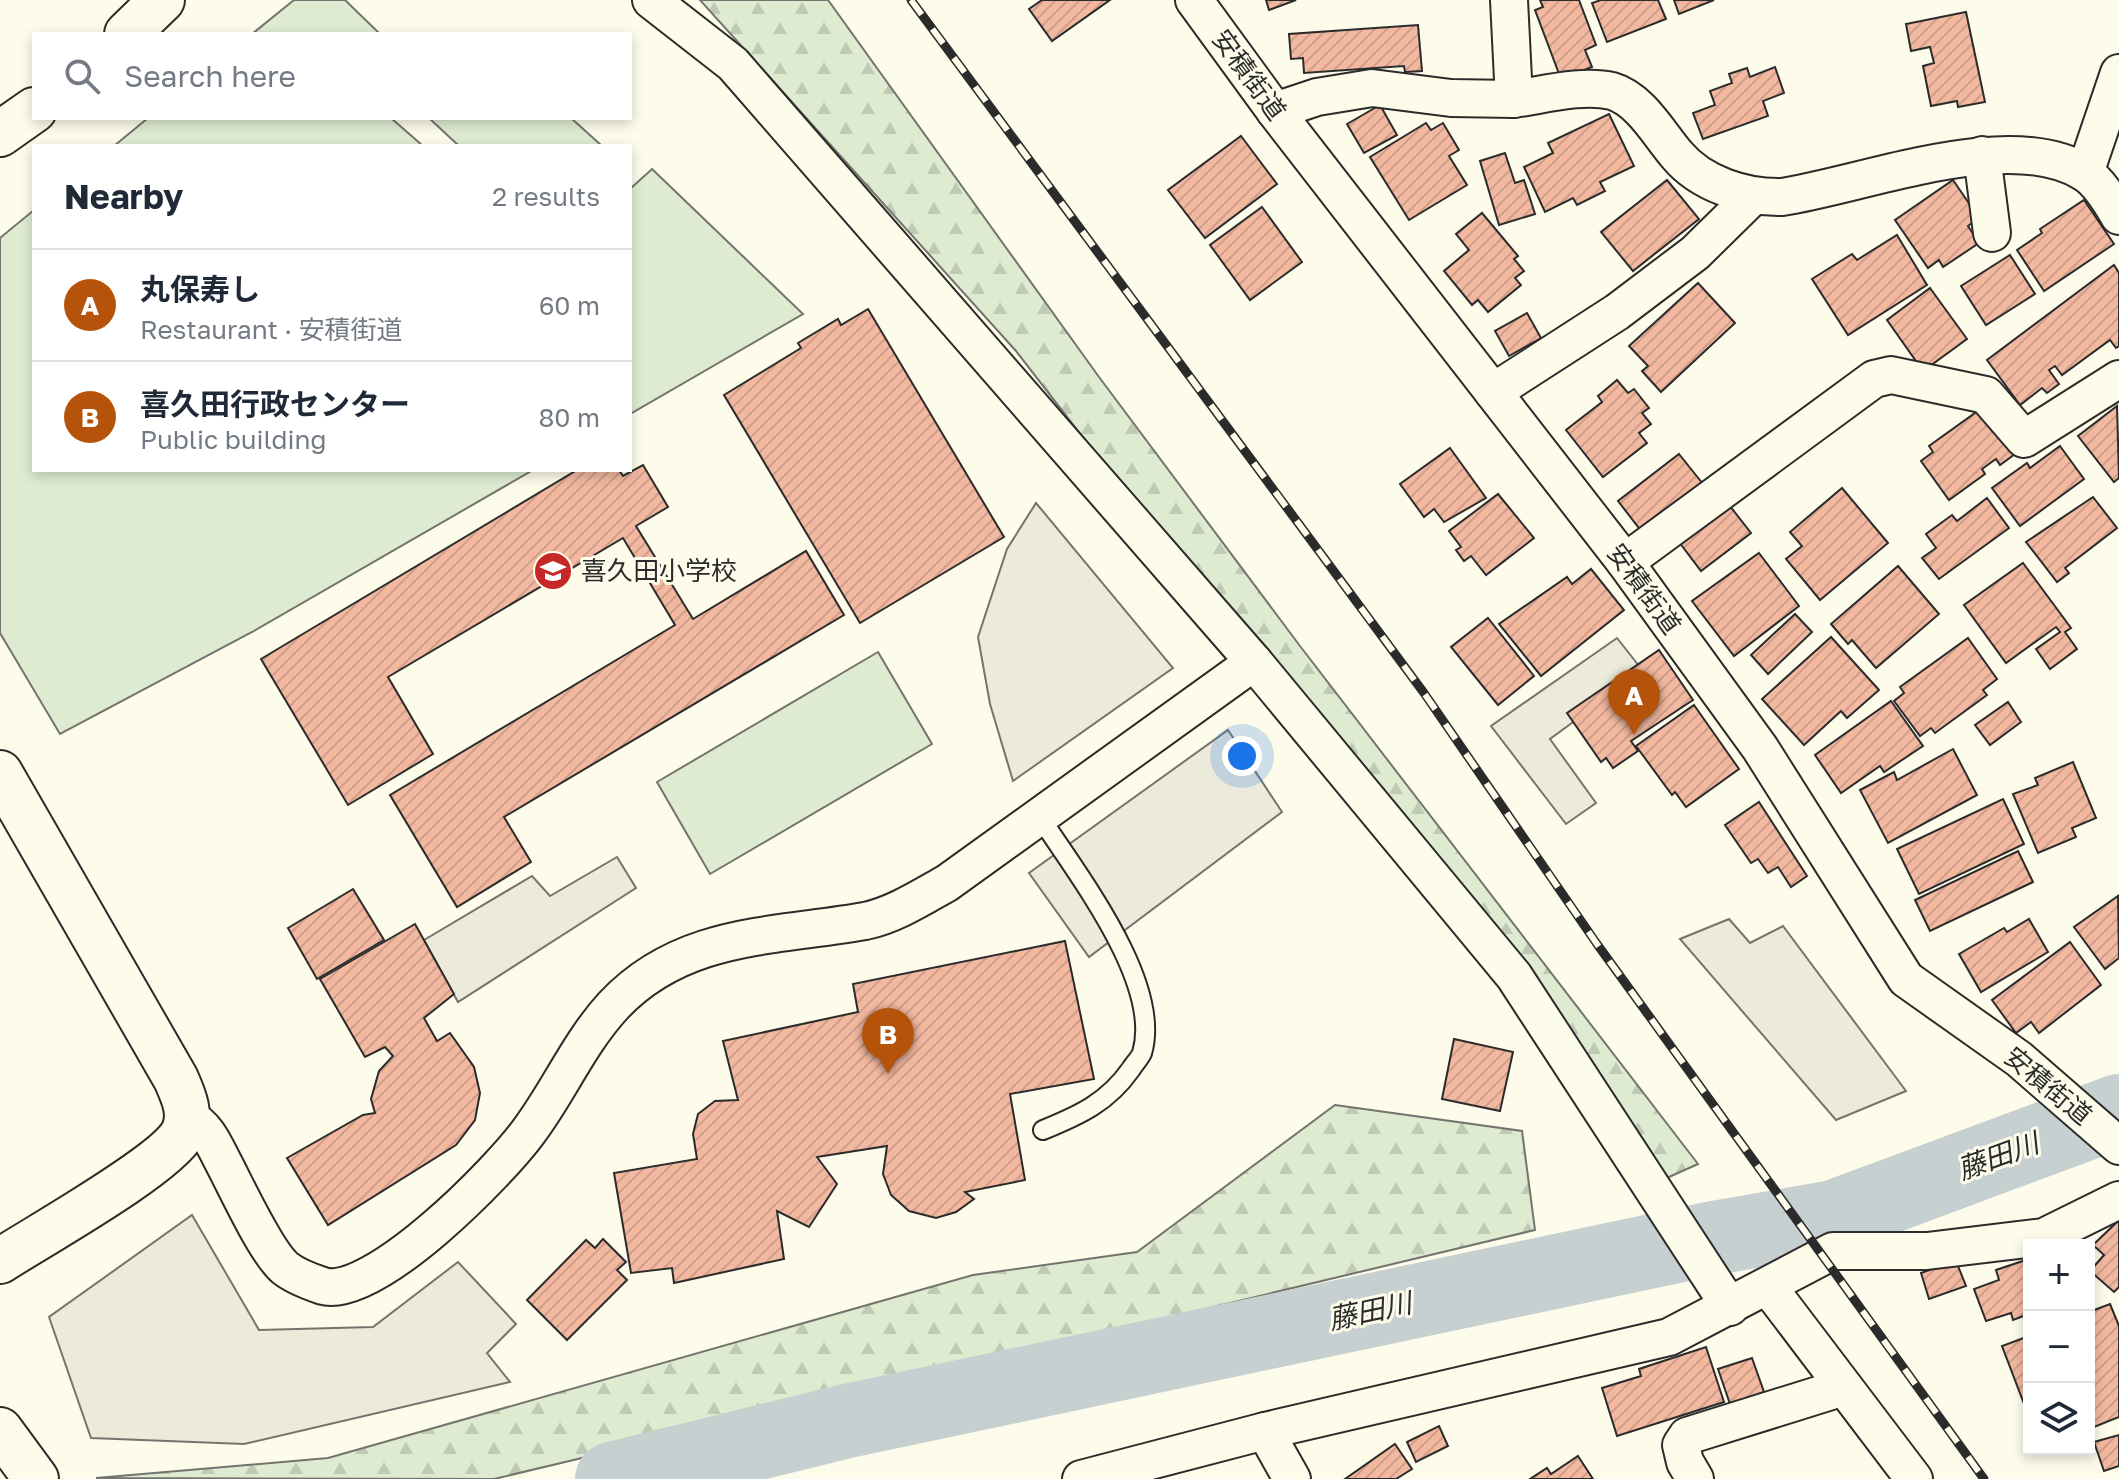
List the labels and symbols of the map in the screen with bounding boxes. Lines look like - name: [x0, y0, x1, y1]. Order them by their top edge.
- street label: 安積街道: [1206, 24, 1293, 126]
- street label: 安積街道: [1601, 538, 1688, 640]
- school or university icon: 喜久田小学校: [532, 550, 574, 592]
- place label: 喜久田小学校: [581, 555, 737, 586]
- pin: A: [1608, 669, 1660, 735]
- your location: [1222, 736, 1262, 776]
- pin: B: [862, 1008, 914, 1074]
- street label: 安積街道: [1999, 1040, 2098, 1131]
- water label: 藤田川: [1953, 1125, 2046, 1185]
- water label: 藤田川: [1325, 1285, 1417, 1335]

